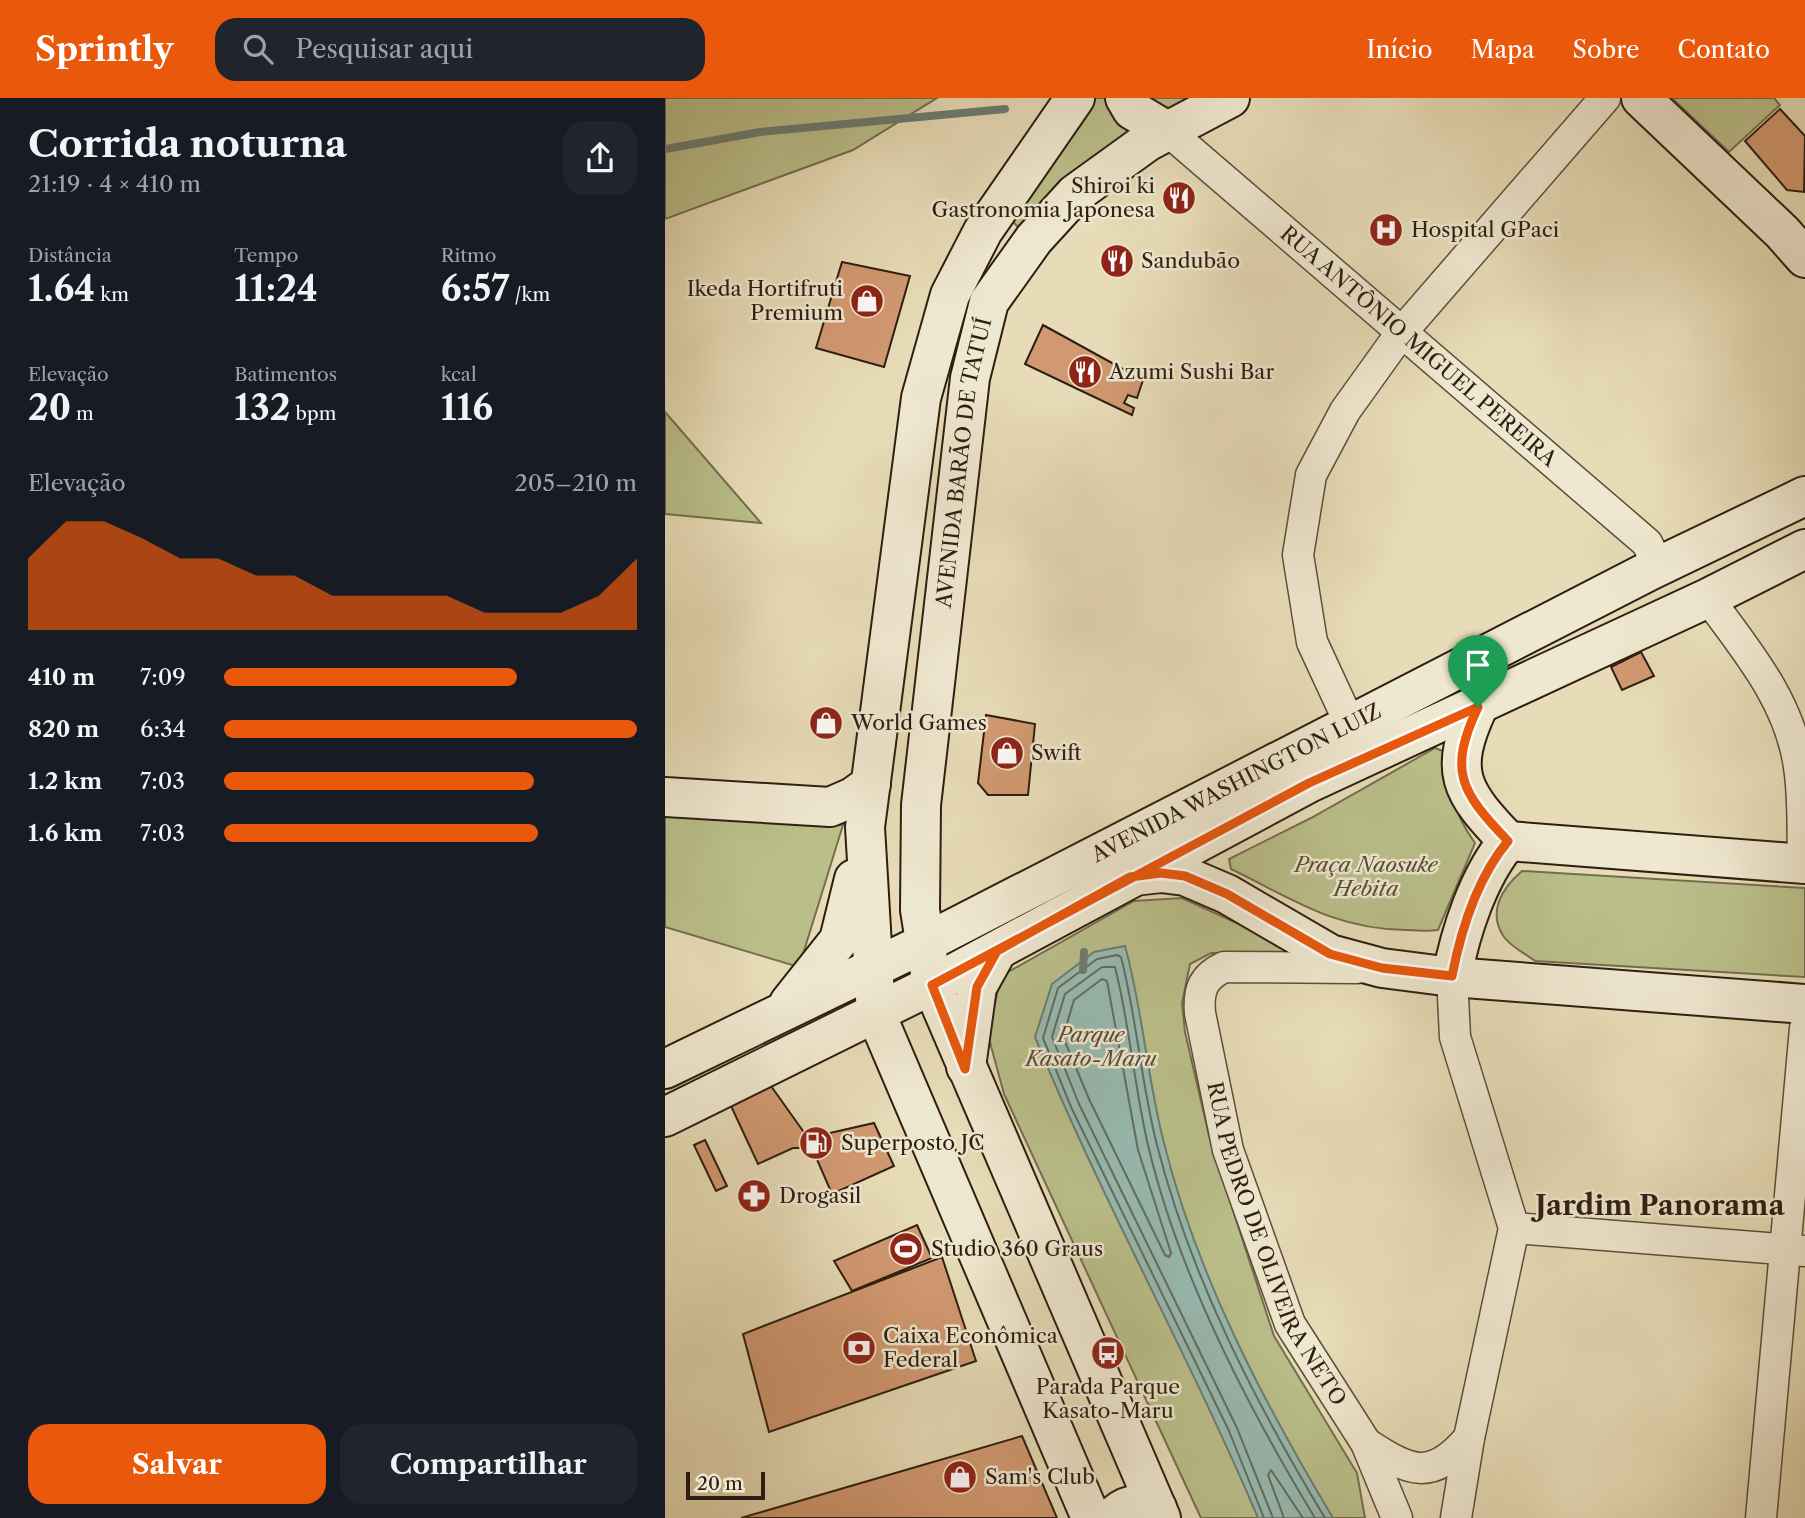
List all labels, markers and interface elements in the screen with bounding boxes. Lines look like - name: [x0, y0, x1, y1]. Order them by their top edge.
- search box: [215, 18, 705, 81]
- text: Sprintly: [35, 29, 173, 70]
- icon: search: [239, 30, 277, 68]
- text: Pesquisar aqui: [295, 33, 473, 65]
- text: Início: [1366, 35, 1432, 64]
- text: Mapa: [1470, 35, 1535, 64]
- text: Sobre: [1573, 35, 1639, 64]
- text: Contato: [1677, 35, 1770, 64]
- text: Corrida noturna: [28, 120, 347, 167]
- button: share: [563, 121, 637, 195]
- text: 21:19 · 4 × 410 m: [28, 170, 201, 198]
- place label: Shiroi ki Gastronomia Japonesa: [932, 173, 1156, 222]
- restaurant icon: Shiroi ki Gastronomia Japonesa: [1160, 179, 1198, 217]
- hospital icon: Hospital GPaci: [1367, 211, 1405, 249]
- place label: Hospital GPaci: [1411, 217, 1559, 242]
- street label: RUA ANTÔNIO MIGUEL PEREIRA: [1276, 220, 1562, 472]
- restaurant icon: Sandubão: [1098, 242, 1136, 280]
- text: Distância: [28, 244, 112, 267]
- text: Tempo: [234, 244, 298, 267]
- text: Ritmo: [441, 244, 496, 267]
- place label: Sandubão: [1141, 248, 1240, 273]
- text: 1.64: [28, 267, 95, 310]
- text: 11:24: [234, 267, 318, 310]
- text: 6:57: [441, 267, 510, 310]
- place label: Ikeda Hortifruti Premium: [687, 276, 843, 325]
- shop icon: Ikeda Hortifruti Premium: [848, 282, 886, 320]
- text: km: [95, 283, 129, 306]
- text: /km: [510, 283, 550, 306]
- street label: AVENIDA BARÃO DE TATUÍ: [931, 315, 997, 610]
- restaurant icon: Azumi Sushi Bar: [1066, 353, 1104, 391]
- place label: Azumi Sushi Bar: [1108, 359, 1274, 384]
- text: Elevação: [28, 363, 109, 386]
- text: Batimentos: [234, 363, 337, 386]
- text: kcal: [441, 363, 477, 386]
- text: 20: [28, 386, 71, 429]
- text: 132: [234, 386, 291, 429]
- text: 116: [441, 386, 493, 429]
- text: m: [71, 402, 94, 425]
- text: bpm: [291, 402, 336, 425]
- text: Elevação: [28, 469, 126, 497]
- text: 205–210 m: [515, 469, 637, 497]
- pin: [1448, 635, 1508, 707]
- icon: arrive: [1459, 646, 1497, 684]
- text: 410 m: [28, 663, 95, 691]
- text: 7:09: [140, 663, 186, 691]
- street label: AVENIDA WASHINGTON LUIZ: [1086, 698, 1385, 868]
- shop icon: World Games: [807, 704, 845, 742]
- place label: World Games: [850, 710, 987, 735]
- text: 820 m: [28, 715, 99, 743]
- text: 6:34: [140, 715, 186, 743]
- shop icon: Swift: [988, 734, 1026, 772]
- place label: Swift: [1031, 740, 1082, 765]
- text: 1.2 km: [28, 767, 102, 795]
- text: 7:03: [140, 767, 185, 795]
- text: 1.6 km: [28, 819, 102, 847]
- text: 7:03: [140, 819, 185, 847]
- park label: Praça Naosuke Hebita: [1292, 852, 1438, 901]
- park label: Parque Kasato-Maru: [1024, 1022, 1157, 1071]
- street label: RUA PEDRO DE OLIVEIRA NETO: [1202, 1079, 1352, 1410]
- fuel station icon: Superposto JC: [797, 1124, 835, 1162]
- place label: Superposto JC: [841, 1130, 984, 1155]
- pharmacy icon: Drogasil: [735, 1177, 773, 1215]
- place label: Drogasil: [779, 1183, 861, 1208]
- district label: Jardim Panorama: [1530, 1188, 1785, 1222]
- sports icon: Studio 360 Graus: [887, 1230, 925, 1268]
- place label: Studio 360 Graus: [931, 1236, 1103, 1261]
- place label: Caixa Econômica Federal: [883, 1323, 1059, 1372]
- bank icon: Caixa Econômica Federal: [840, 1329, 878, 1367]
- bus stop icon: Parada Parque Kasato-Maru: [1089, 1334, 1127, 1372]
- place label: Parada Parque Kasato-Maru: [1036, 1374, 1180, 1423]
- button: Salvar: [28, 1424, 326, 1504]
- button: Compartilhar: [340, 1424, 637, 1504]
- shop icon: Sam's Club: [941, 1458, 979, 1496]
- place label: Sam's Club: [985, 1464, 1095, 1489]
- scale bar: [686, 1469, 765, 1501]
- text: 20 m: [697, 1472, 743, 1495]

